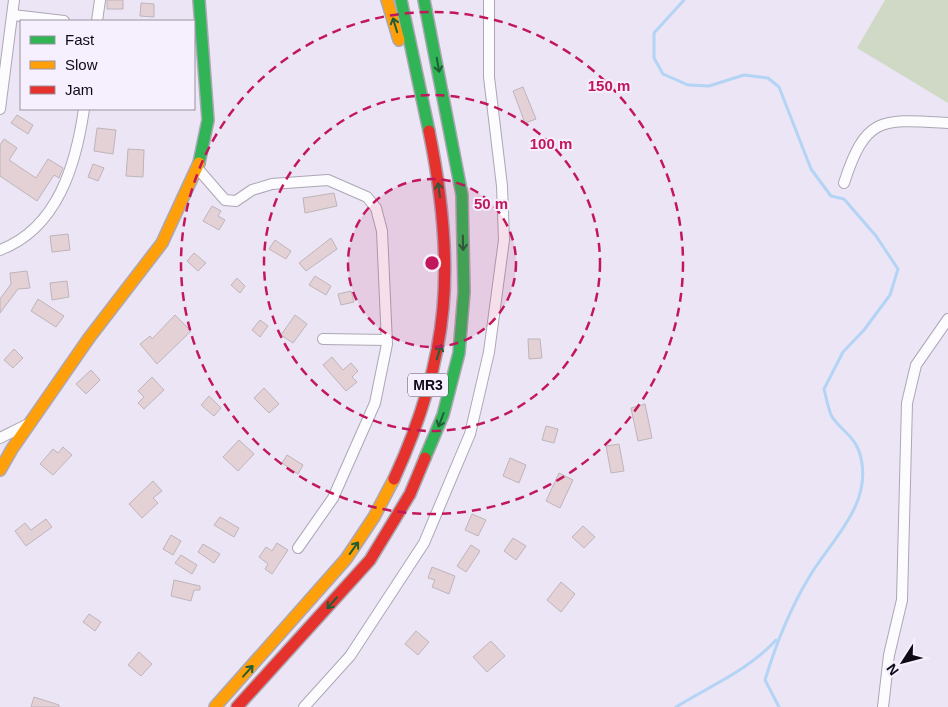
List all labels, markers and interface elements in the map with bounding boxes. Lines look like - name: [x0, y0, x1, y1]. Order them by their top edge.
- one-way arrow: [389, 17, 399, 33]
- legend: [20, 20, 195, 110]
- text: Fast: [65, 31, 95, 48]
- text: Slow: [65, 56, 98, 73]
- one-way arrow: [434, 56, 444, 72]
- text: 150 m: [588, 77, 630, 94]
- text: Jam: [65, 81, 93, 98]
- text: 100 m: [530, 135, 572, 152]
- one-way arrow: [433, 182, 443, 198]
- text: 50 m: [474, 195, 508, 212]
- one-way arrow: [458, 234, 468, 250]
- centre of rings: [423, 254, 441, 272]
- one-way arrow: [434, 344, 444, 360]
- road number: MR3: [408, 374, 448, 396]
- one-way arrow: [436, 412, 445, 427]
- one-way arrow: [349, 541, 359, 555]
- one-way arrow: [326, 596, 337, 609]
- north arrow: [878, 637, 928, 687]
- text: N: [883, 661, 902, 678]
- one-way arrow: [242, 664, 254, 677]

